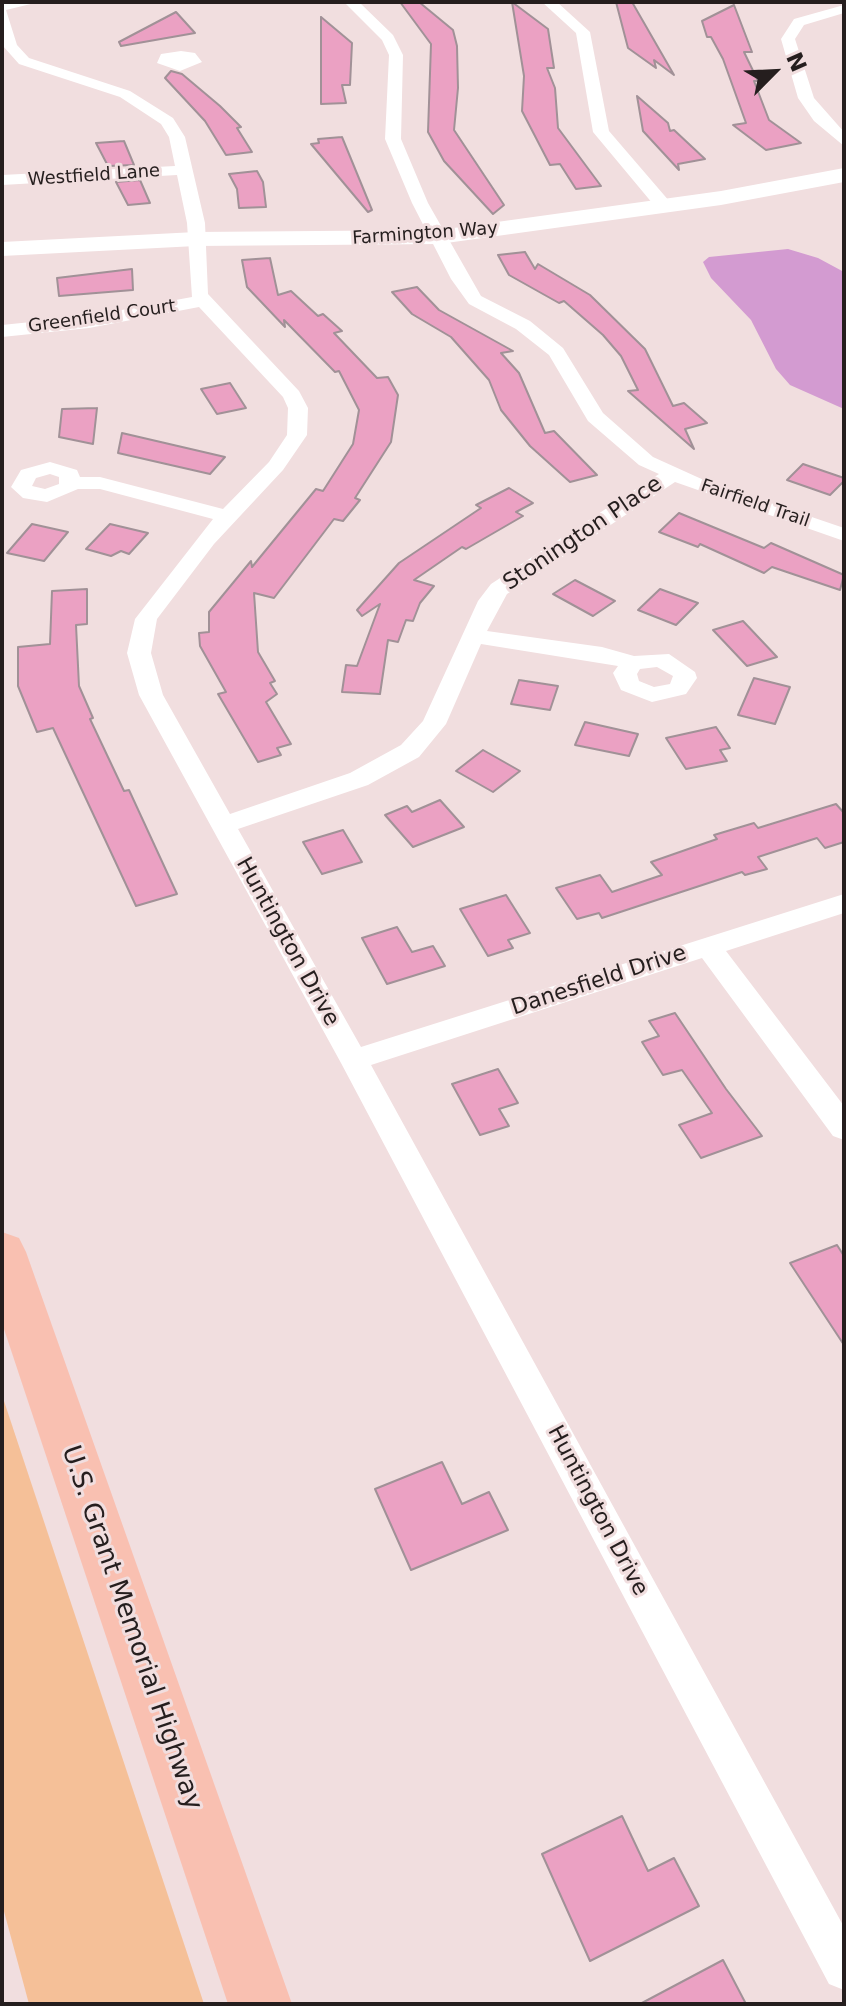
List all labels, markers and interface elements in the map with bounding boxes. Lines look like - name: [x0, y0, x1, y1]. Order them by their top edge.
- north arrow: [734, 32, 814, 112]
- text: N: [781, 49, 812, 76]
- street label: Westfield Lane: [27, 161, 161, 191]
- street label: Farmington Way: [352, 218, 498, 250]
- street label: Greenfield Court: [27, 296, 177, 338]
- street label: Stonington Place: [499, 471, 667, 597]
- street label: Fairfield Trail: [698, 475, 812, 533]
- street label: Huntington Drive: [230, 853, 344, 1031]
- street label: Danesfield Drive: [508, 940, 690, 1022]
- street label: Huntington Drive: [541, 1421, 653, 1601]
- street label: U.S. Grant Memorial Highway: [54, 1442, 208, 1814]

